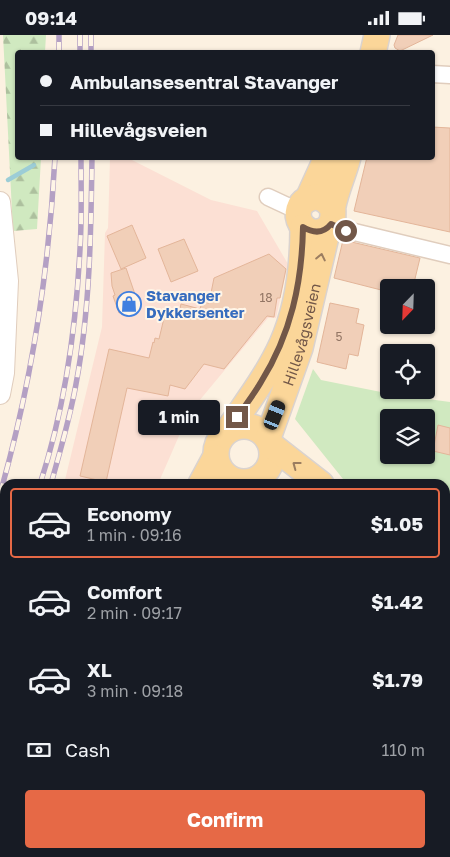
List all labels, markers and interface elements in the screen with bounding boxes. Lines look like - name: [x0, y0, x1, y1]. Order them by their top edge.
- text: 09:14: [25, 6, 77, 29]
- text: Ambulansesentral Stavanger: [70, 70, 338, 93]
- text: Hillevågsveien: [70, 118, 207, 141]
- route start: [335, 220, 357, 242]
- one-way arrow: [315, 253, 326, 262]
- north arrow: [380, 279, 435, 334]
- map controls: [380, 279, 435, 464]
- street label: Hillevågsveien: [278, 281, 324, 388]
- place label: Stavanger Dykkersenter: [146, 286, 245, 321]
- house number: 18: [259, 290, 273, 305]
- shop icon: Stavanger Dykkersenter: [116, 291, 142, 317]
- house number: 5: [336, 329, 343, 344]
- button: locate: [380, 344, 435, 399]
- car: [262, 398, 287, 432]
- callout: 1 min: [137, 399, 220, 435]
- route end: [226, 406, 248, 428]
- text: 1 min: [159, 407, 199, 427]
- button: layers: [380, 409, 435, 464]
- one-way arrow: [293, 462, 302, 470]
- icon: car: [27, 501, 72, 546]
- text: Economy: [87, 502, 172, 525]
- text: $1.05: [370, 512, 423, 535]
- text: 1 min · 09:16: [87, 525, 182, 545]
- icon: car: [27, 579, 72, 624]
- text: Comfort: [87, 580, 162, 603]
- text: $1.42: [371, 590, 423, 613]
- text: 2 min · 09:17: [87, 603, 182, 623]
- icon: car: [27, 657, 72, 702]
- text: XL: [87, 658, 112, 681]
- text: $1.79: [372, 668, 423, 691]
- text: 3 min · 09:18: [87, 681, 183, 701]
- icon: cash: [25, 736, 53, 764]
- text: Cash: [65, 738, 110, 761]
- text: 110 m: [381, 740, 425, 760]
- button: Confirm: [25, 790, 425, 848]

